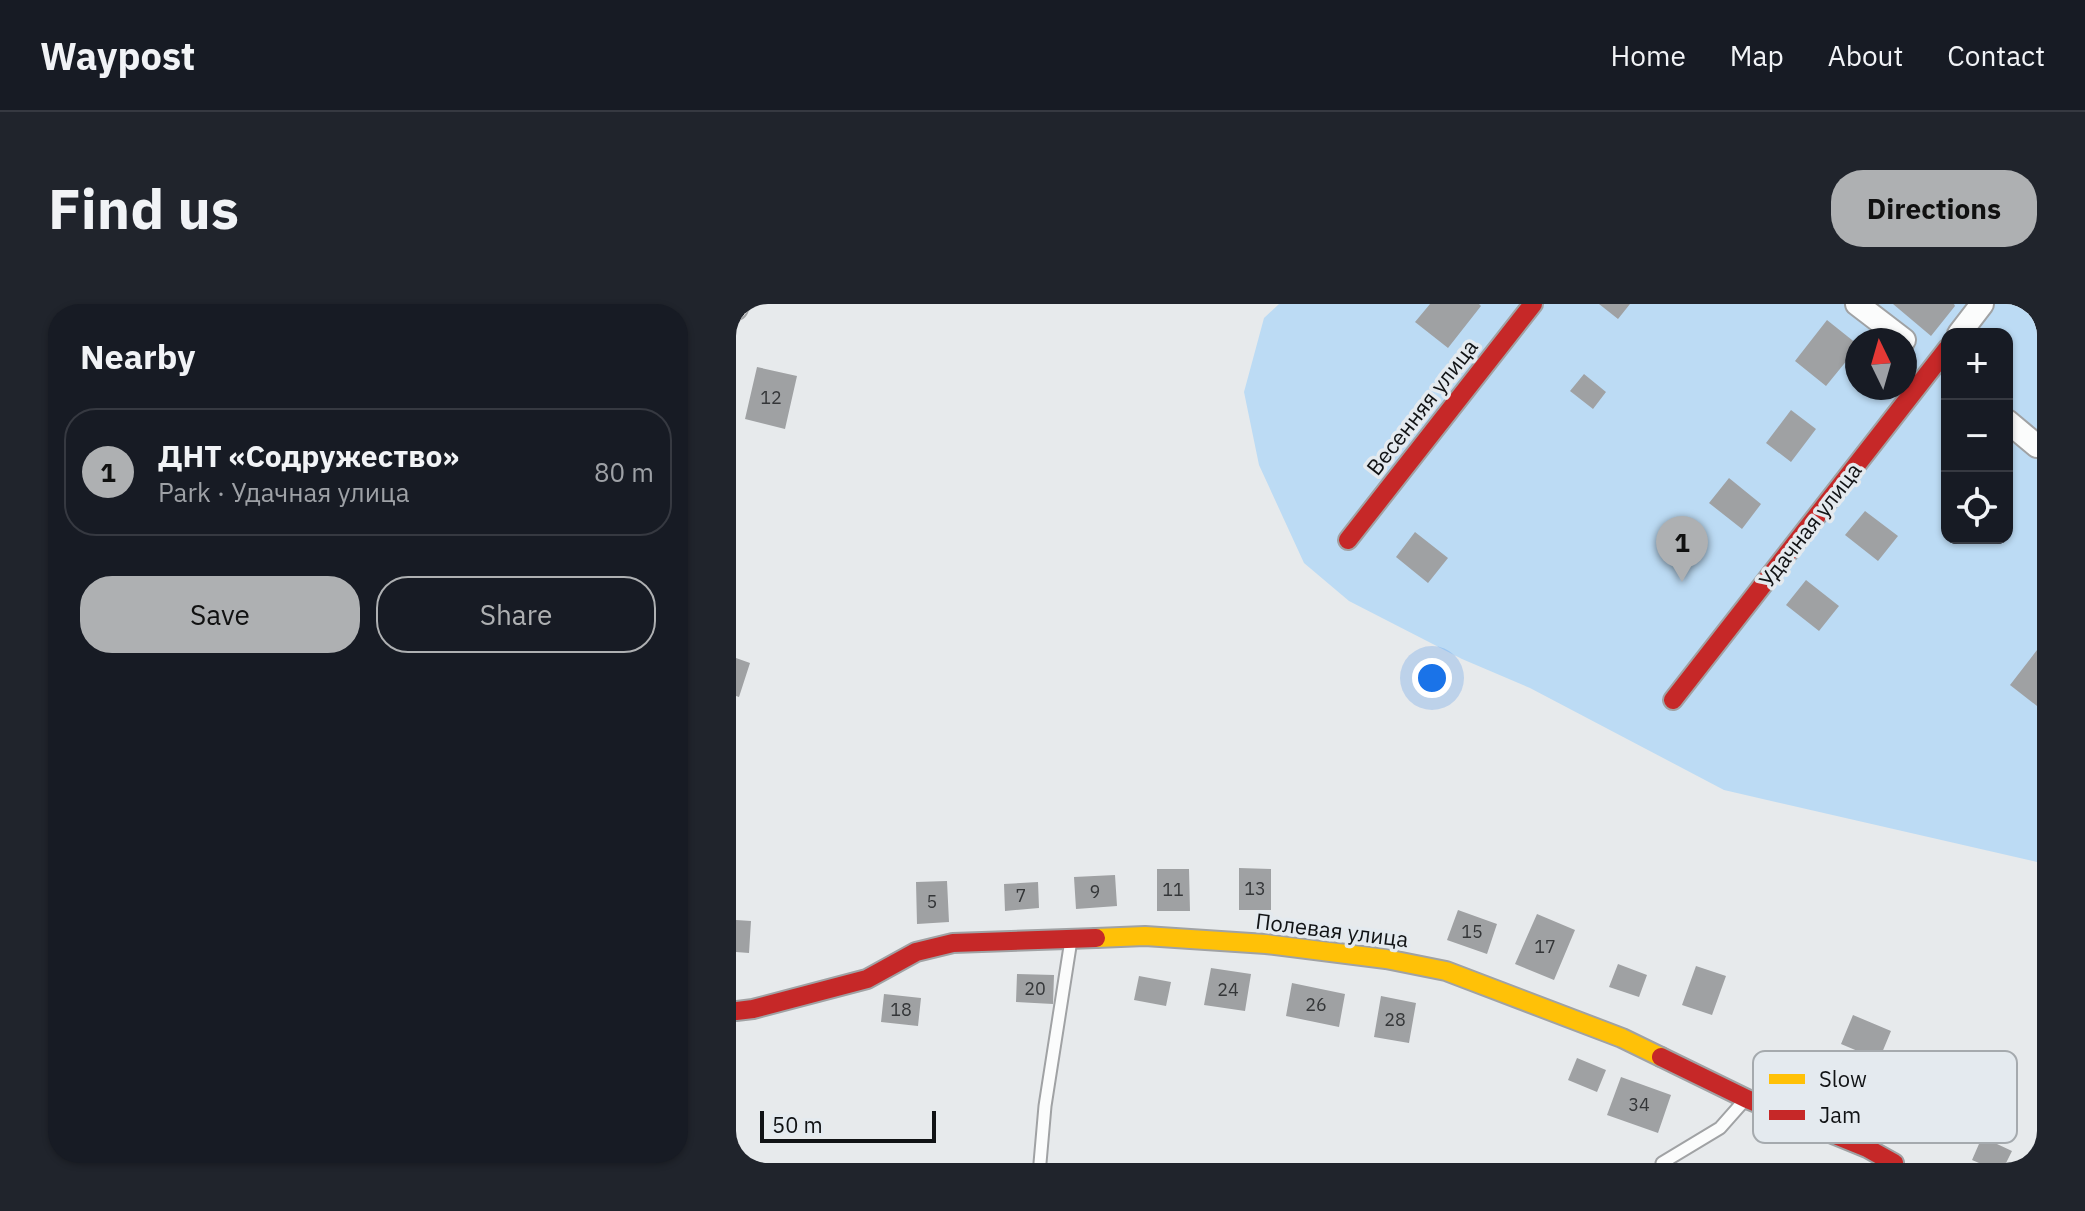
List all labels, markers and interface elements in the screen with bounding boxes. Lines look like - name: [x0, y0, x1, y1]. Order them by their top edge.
- text: Waypost: [40, 31, 195, 80]
- text: Home: [1610, 37, 1686, 74]
- text: Map: [1730, 37, 1784, 74]
- text: About: [1828, 37, 1903, 74]
- text: Contact: [1947, 37, 2045, 74]
- button: Directions: [1831, 170, 2037, 247]
- text: Find us: [48, 172, 239, 244]
- north arrow: [1845, 328, 1917, 400]
- map controls: [1941, 328, 2013, 544]
- button: +: [1941, 328, 2013, 400]
- street label: Весенняя улица: [1359, 333, 1484, 481]
- text: Nearby: [80, 334, 195, 378]
- house number: 12: [760, 386, 782, 409]
- button: −: [1941, 400, 2013, 472]
- text: ДНТ «Содружество»: [158, 436, 459, 475]
- text: 1: [100, 455, 116, 489]
- text: 80 m: [594, 455, 654, 489]
- street label: Удачная улица: [1752, 456, 1868, 593]
- button: locate: [1941, 472, 2013, 544]
- text: Park · Удачная улица: [158, 475, 410, 509]
- pin: 1: [1656, 516, 1708, 582]
- button: Save: [80, 576, 360, 653]
- button: Share: [376, 576, 656, 653]
- your location: [1412, 658, 1452, 698]
- house number: 13: [1244, 877, 1266, 900]
- house number: 11: [1162, 878, 1184, 901]
- house number: 9: [1090, 880, 1100, 903]
- house number: 7: [1016, 884, 1026, 907]
- house number: 5: [927, 890, 937, 913]
- street label: Полевая улица: [1254, 906, 1410, 953]
- house number: 15: [1461, 920, 1483, 943]
- house number: 17: [1534, 935, 1556, 958]
- house number: 20: [1024, 977, 1046, 1000]
- house number: 24: [1217, 978, 1239, 1001]
- house number: 26: [1305, 993, 1327, 1016]
- house number: 18: [890, 998, 912, 1021]
- house number: 28: [1384, 1008, 1406, 1031]
- legend: [1753, 1051, 2017, 1143]
- text: Slow: [1819, 1064, 1867, 1093]
- house number: 34: [1628, 1093, 1650, 1116]
- text: Jam: [1819, 1100, 1861, 1129]
- scale bar: [760, 1107, 936, 1143]
- text: 50 m: [772, 1110, 823, 1139]

